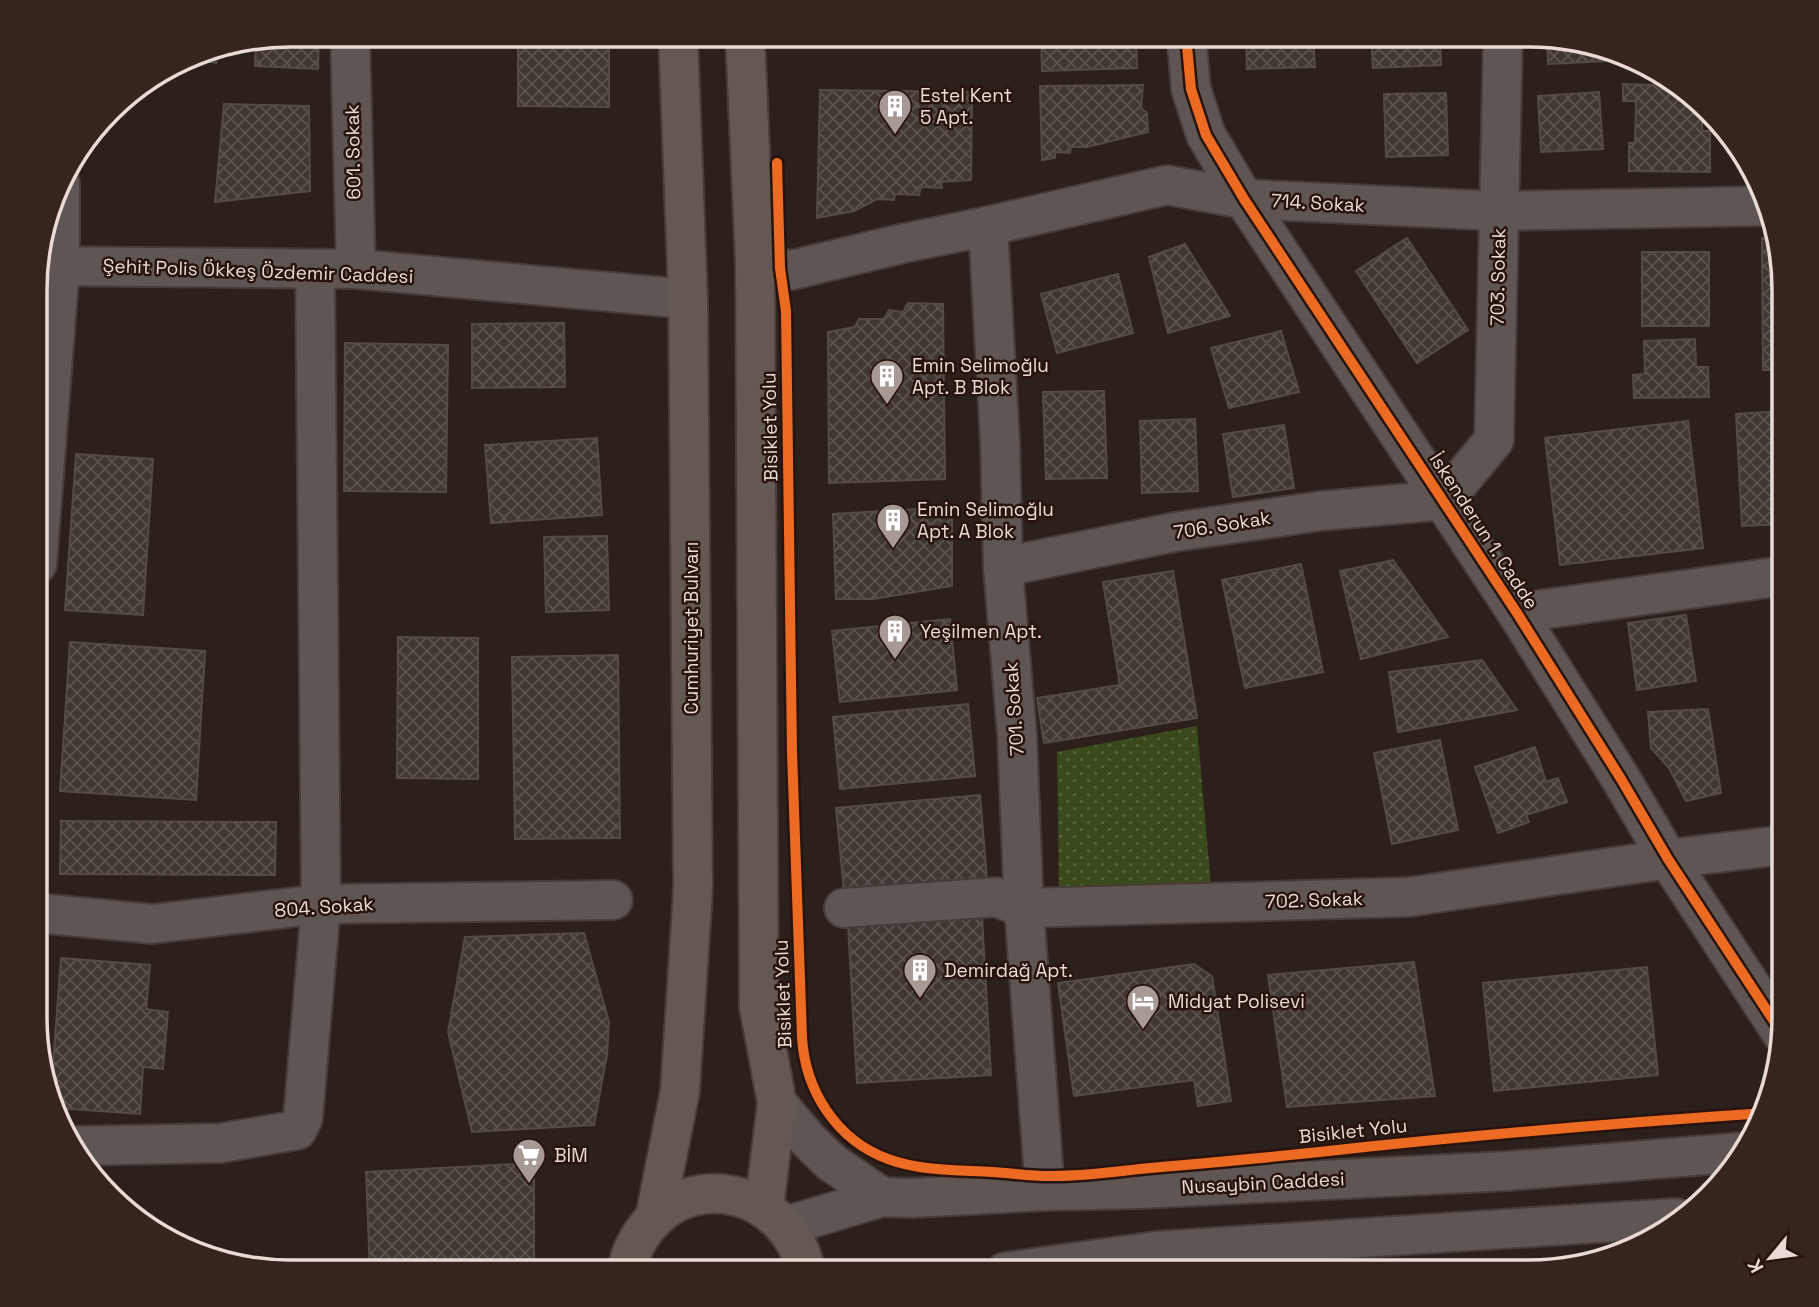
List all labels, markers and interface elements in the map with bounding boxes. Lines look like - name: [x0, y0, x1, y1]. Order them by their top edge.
- place label: Estel Kent 5 Apt.: [920, 83, 1012, 130]
- building icon: Estel Kent 5 Apt.: [876, 87, 914, 136]
- street label: 601. Sokak: [340, 104, 366, 200]
- street label: 714. Sokak: [1270, 188, 1366, 218]
- street label: 703. Sokak: [1485, 228, 1511, 326]
- street label: Şehit Polis Ökkeş Özdemir Caddesi: [102, 253, 414, 289]
- place label: Emin Selimoğlu Apt. B Blok: [912, 353, 1049, 400]
- building icon: Emin Selimoğlu Apt. B Blok: [868, 357, 906, 406]
- street label: Bisiklet Yolu: [757, 372, 783, 482]
- street label: İskenderun 1. Cadde: [1424, 448, 1544, 614]
- place label: Emin Selimoğlu Apt. A Blok: [917, 497, 1054, 544]
- building icon: Emin Selimoğlu Apt. A Blok: [874, 501, 912, 550]
- street label: 706. Sokak: [1172, 505, 1272, 545]
- street label: Cumhuriyet Bulvarı: [679, 542, 704, 714]
- building icon: Yeşilmen Apt.: [876, 612, 914, 661]
- place label: Yeşilmen Apt.: [920, 619, 1042, 644]
- street label: 701. Sokak: [998, 661, 1030, 757]
- street label: 702. Sokak: [1265, 886, 1363, 914]
- street label: 804. Sokak: [273, 891, 375, 923]
- street label: Bisiklet Yolu: [769, 939, 797, 1049]
- building icon: Demirdağ Apt.: [901, 951, 939, 1000]
- place label: Demirdağ Apt.: [944, 958, 1073, 983]
- hotel icon: Midyat Polisevi: [1124, 982, 1162, 1031]
- place label: Midyat Polisevi: [1168, 989, 1305, 1014]
- street label: Bisiklet Yolu: [1297, 1113, 1409, 1149]
- supermarket icon: BİM: [510, 1136, 548, 1185]
- place label: BİM: [554, 1143, 588, 1168]
- street label: Nusaybin Caddesi: [1181, 1166, 1345, 1200]
- north arrow: [1735, 1223, 1805, 1293]
- text: K: [1742, 1255, 1769, 1277]

